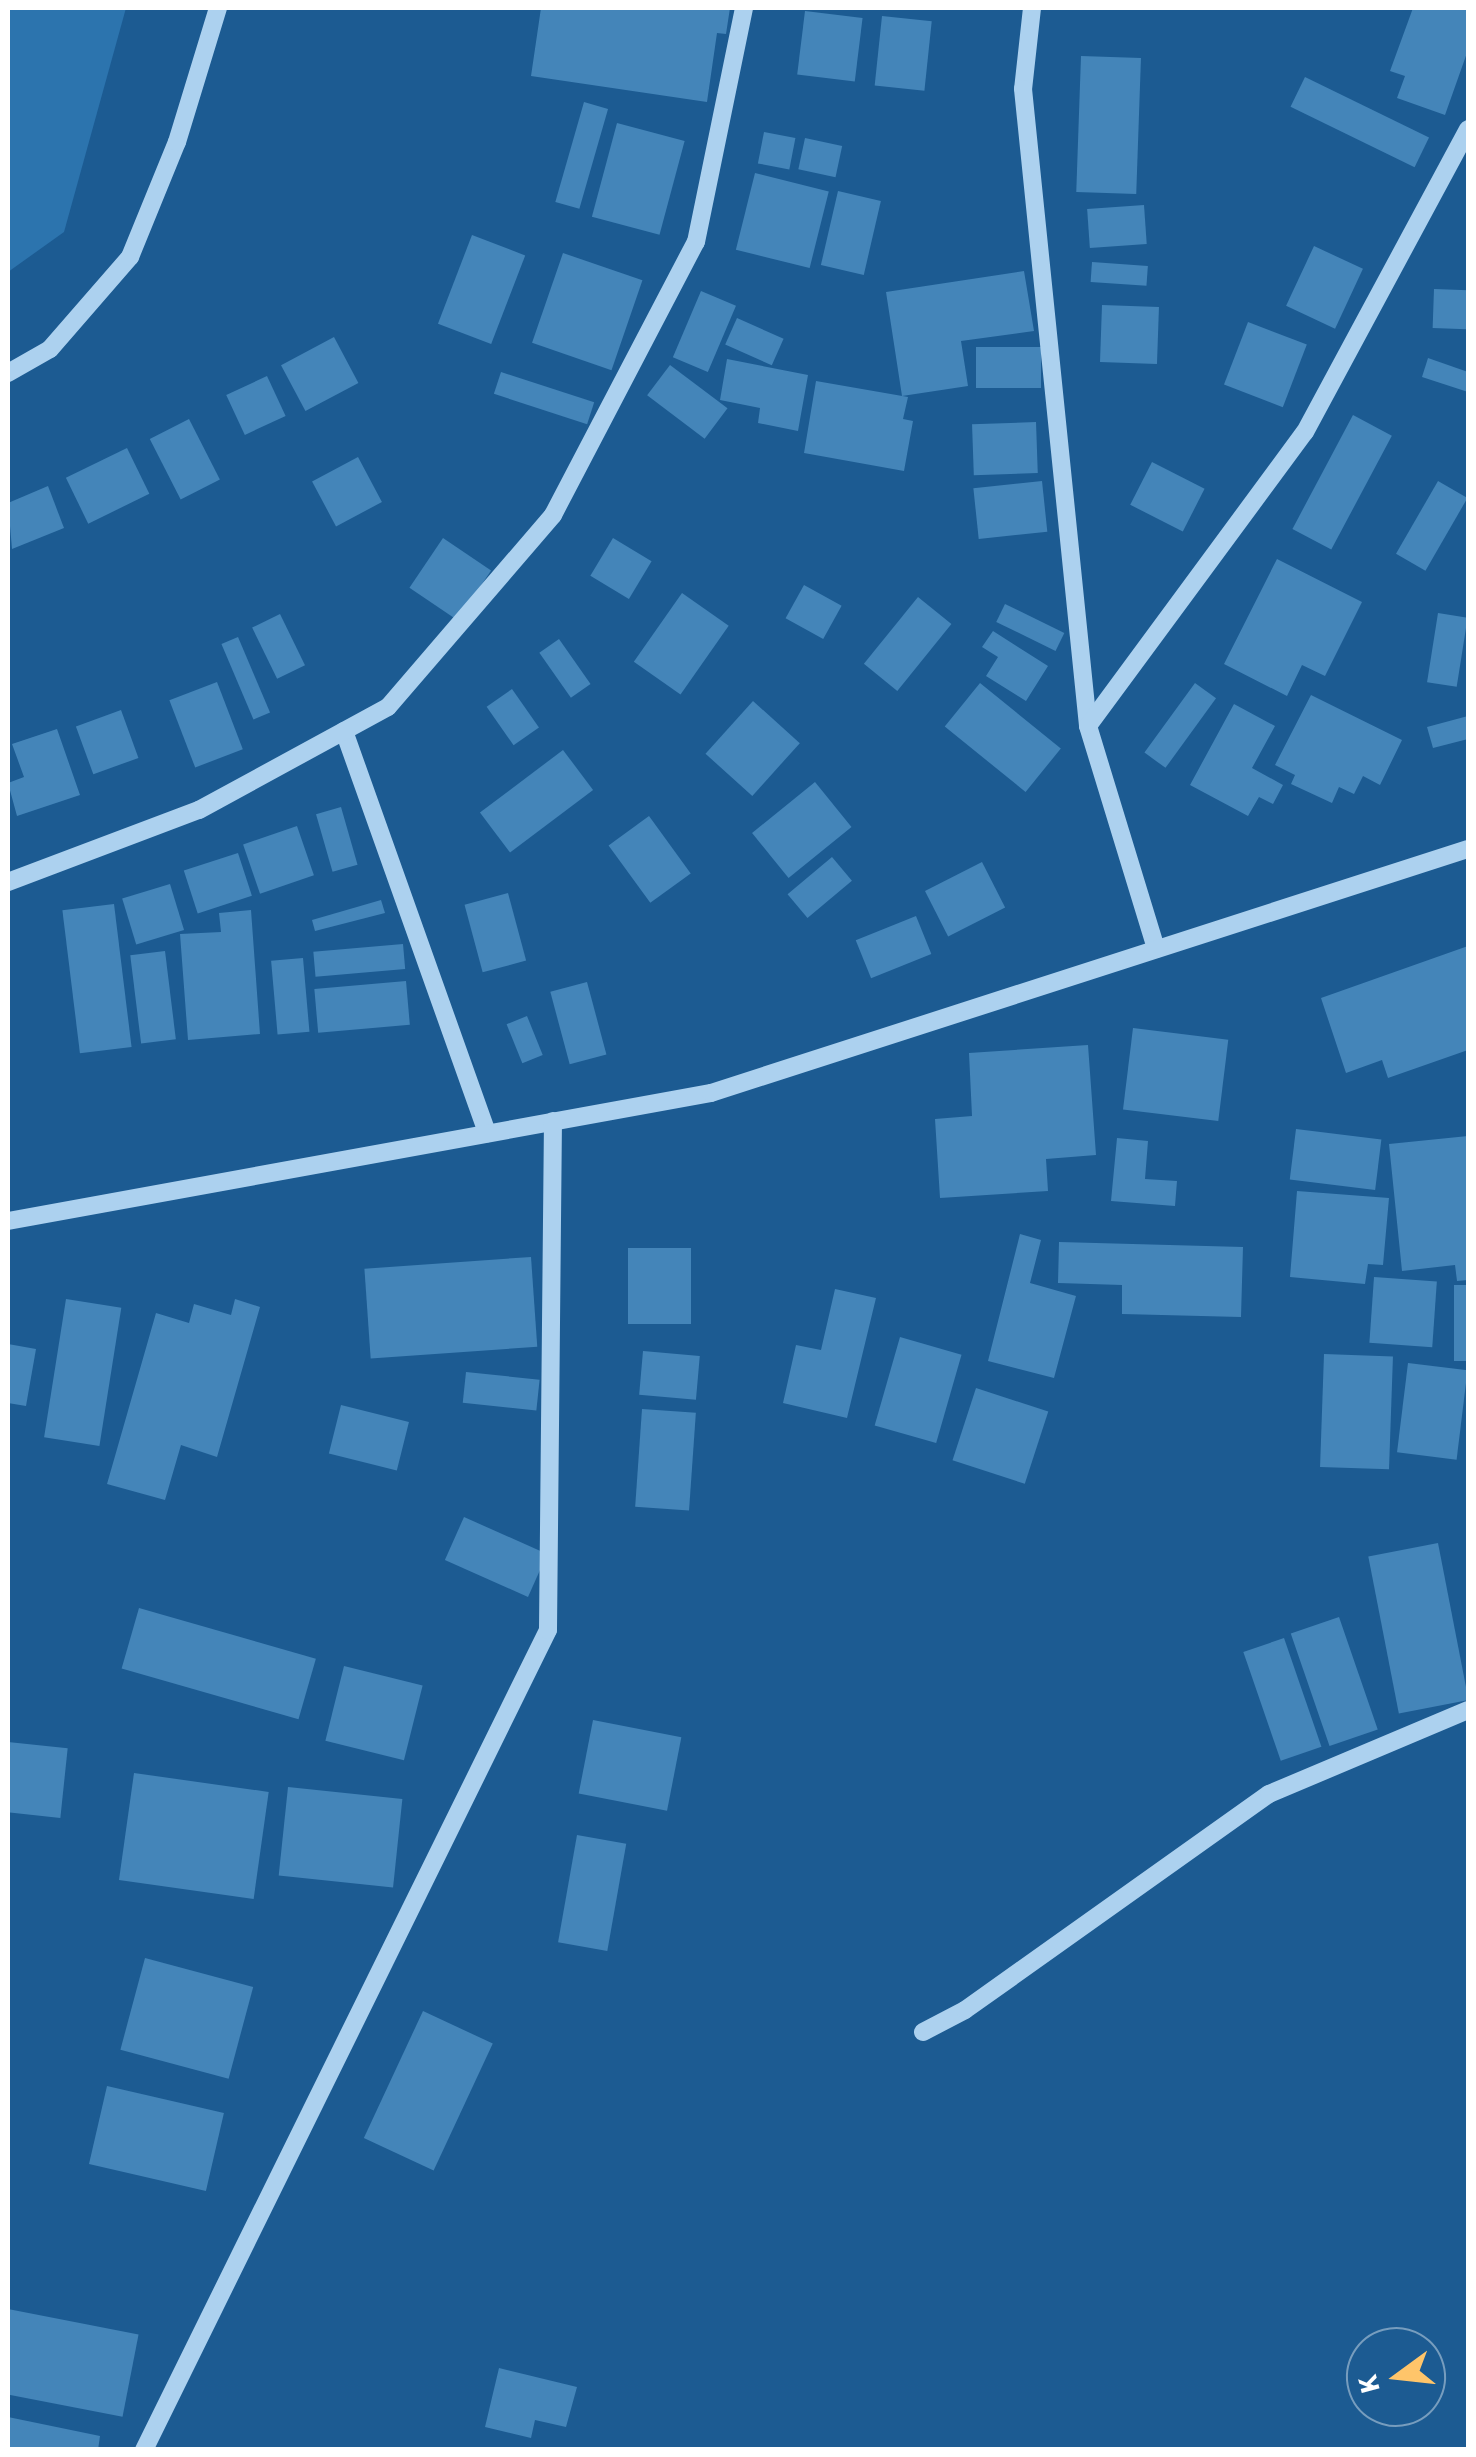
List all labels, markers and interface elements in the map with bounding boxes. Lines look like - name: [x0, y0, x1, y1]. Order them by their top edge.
- north arrow: [1346, 2327, 1446, 2427]
- text: K: [1347, 2371, 1391, 2398]

